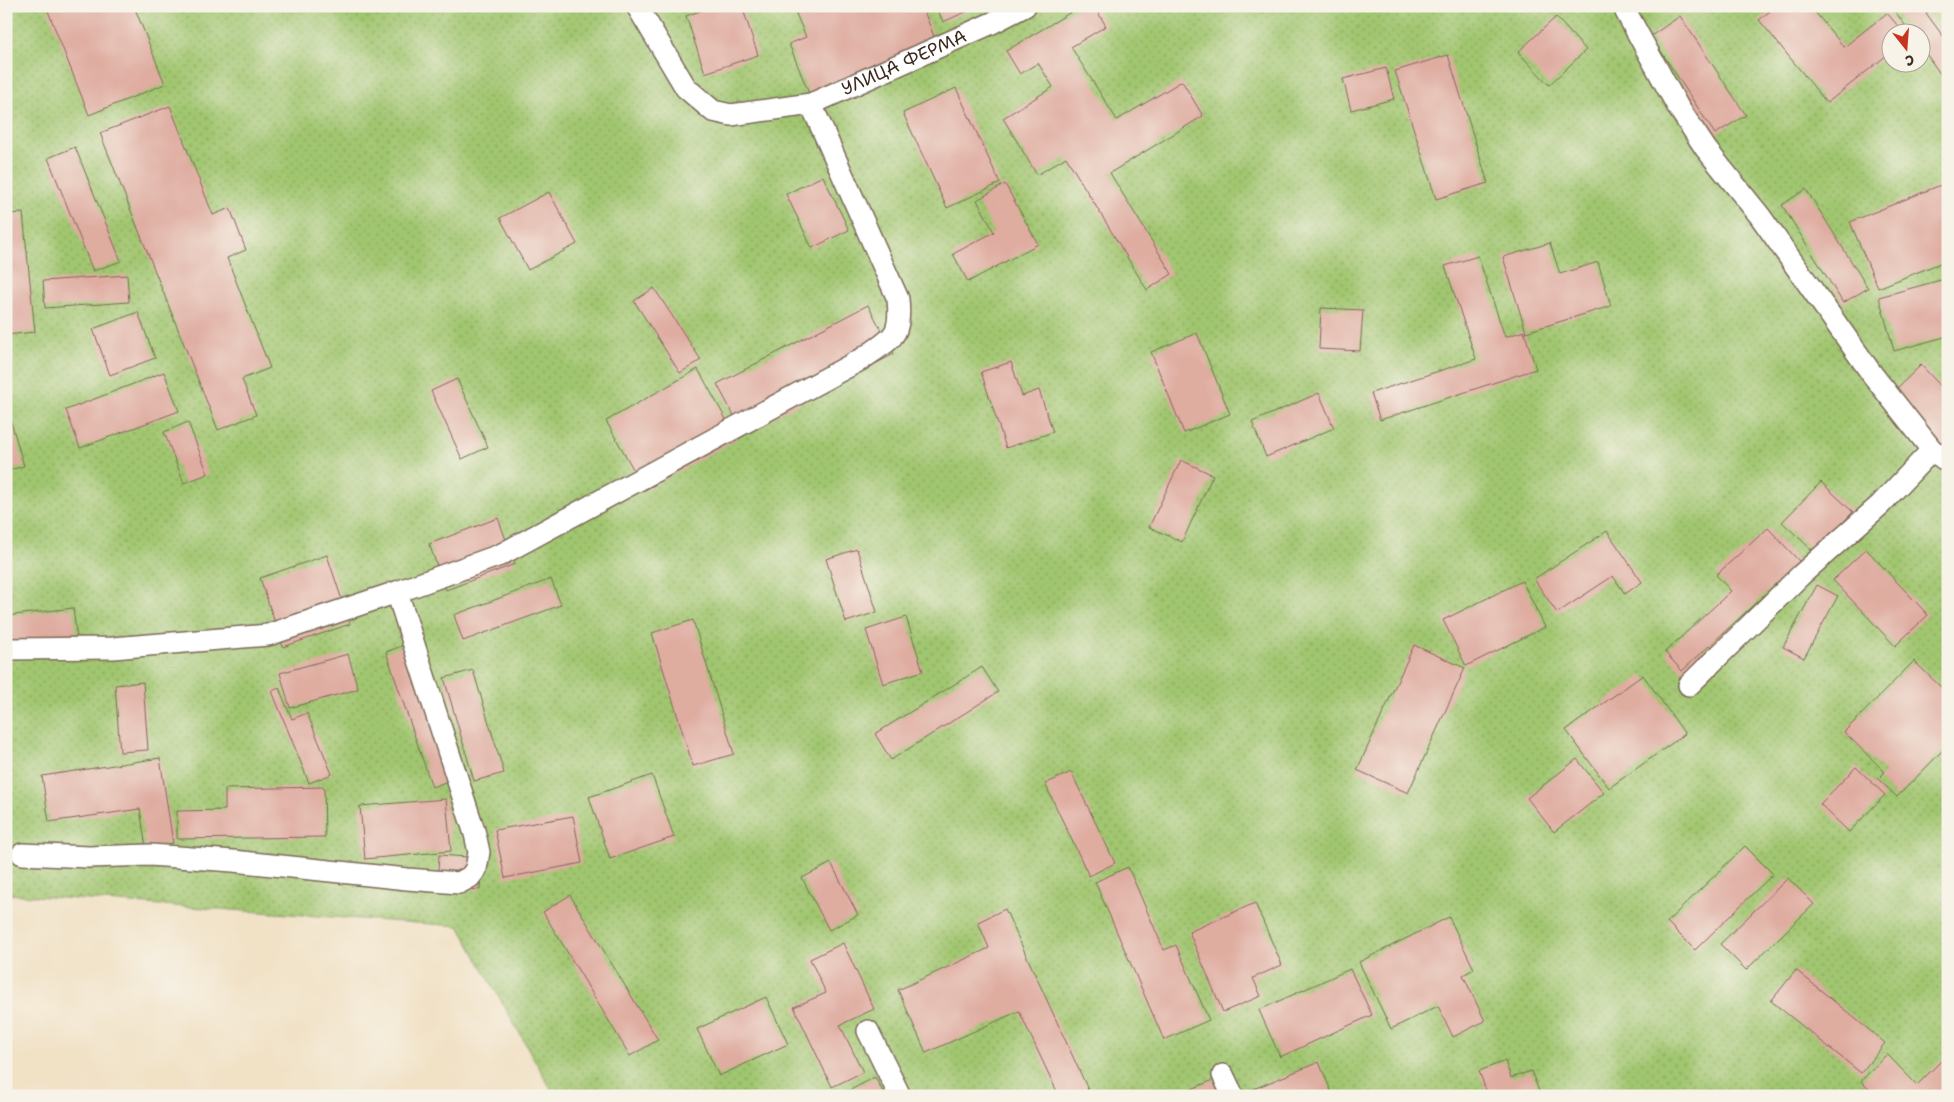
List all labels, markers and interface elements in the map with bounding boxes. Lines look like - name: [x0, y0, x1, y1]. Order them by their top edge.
- north arrow: [1882, 22, 1932, 72]
- street label: УЛИЦА ФЕРМА: [838, 24, 970, 101]
- text: С: [1903, 51, 1917, 70]

